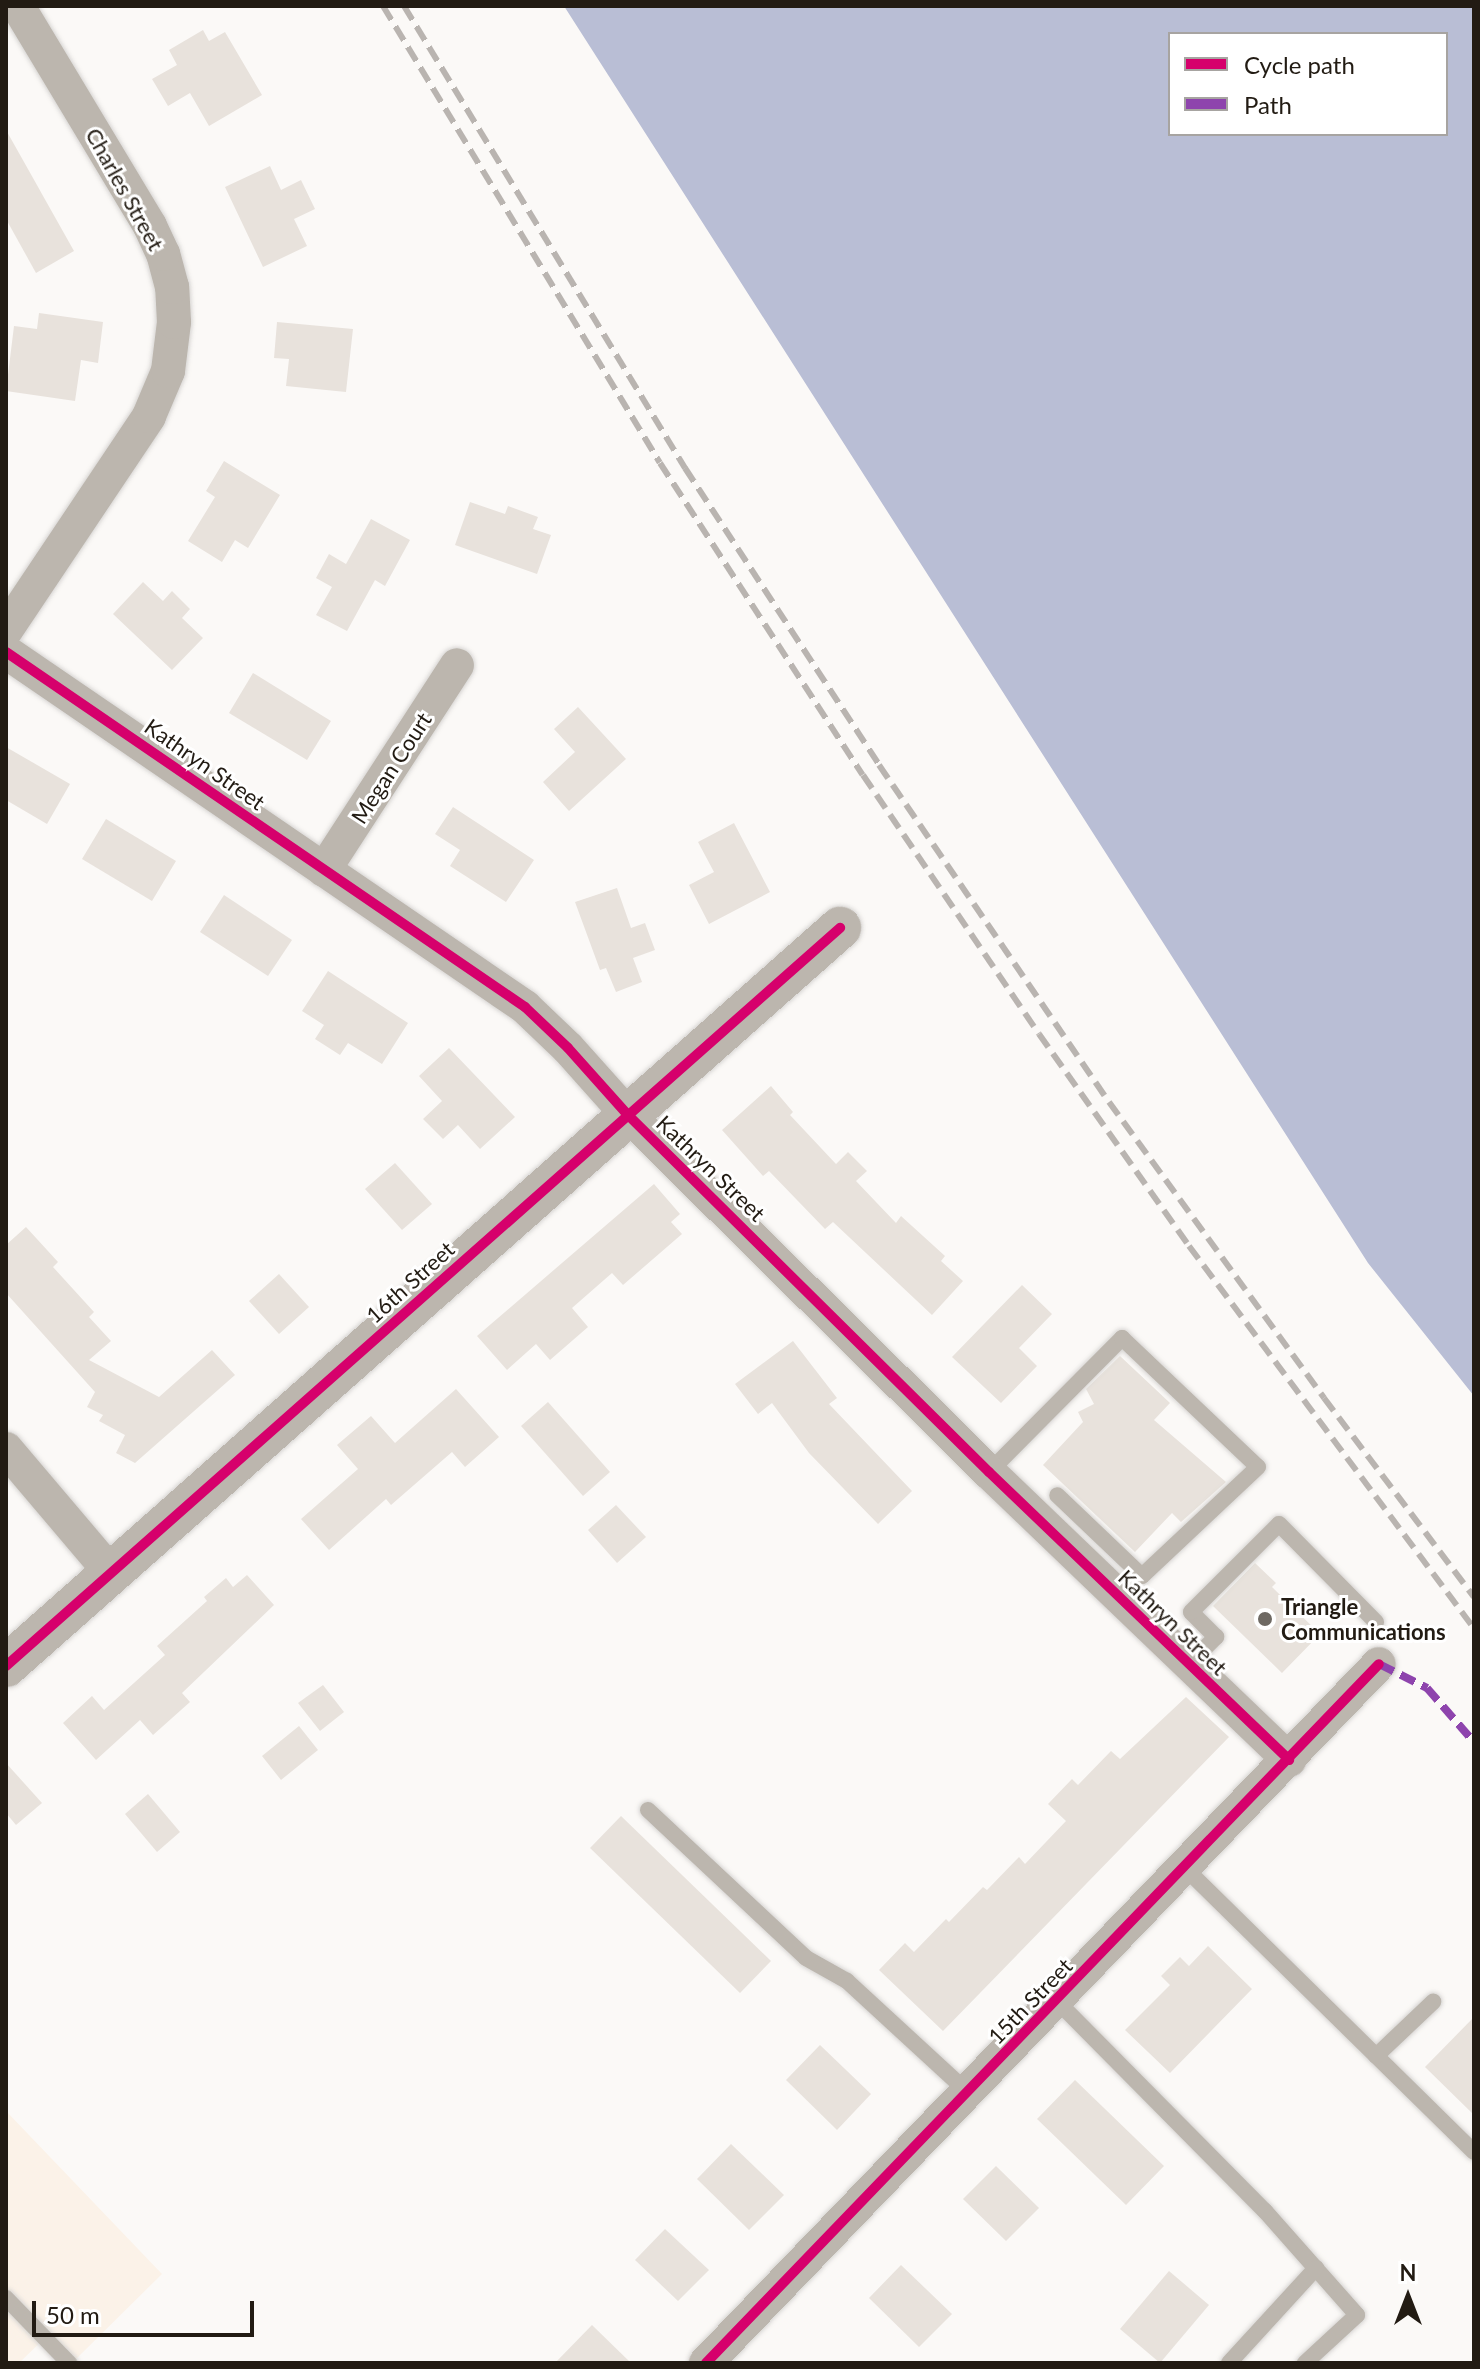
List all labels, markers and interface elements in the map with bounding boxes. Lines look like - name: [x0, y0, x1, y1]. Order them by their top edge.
- legend: [1168, 32, 1448, 136]
- text: Cycle path: [1244, 50, 1355, 79]
- text: Path: [1244, 90, 1292, 119]
- street label: Charles Street: [81, 123, 169, 255]
- street label: Megan Court: [345, 708, 437, 828]
- street label: Kathryn Street: [140, 713, 270, 815]
- street label: Kathryn Street: [651, 1110, 771, 1226]
- street label: 16th Street: [361, 1236, 459, 1328]
- street label: Kathryn Street: [1113, 1564, 1233, 1680]
- place label: Triangle Communications: [1281, 1593, 1446, 1644]
- marker: Triangle Communications: [1256, 1610, 1274, 1628]
- street label: 15th Street: [983, 1953, 1077, 2049]
- north arrow: [1368, 2257, 1448, 2337]
- text: N: [1400, 2259, 1416, 2286]
- scale bar: [36, 2285, 258, 2335]
- text: 50 m: [46, 2300, 100, 2329]

